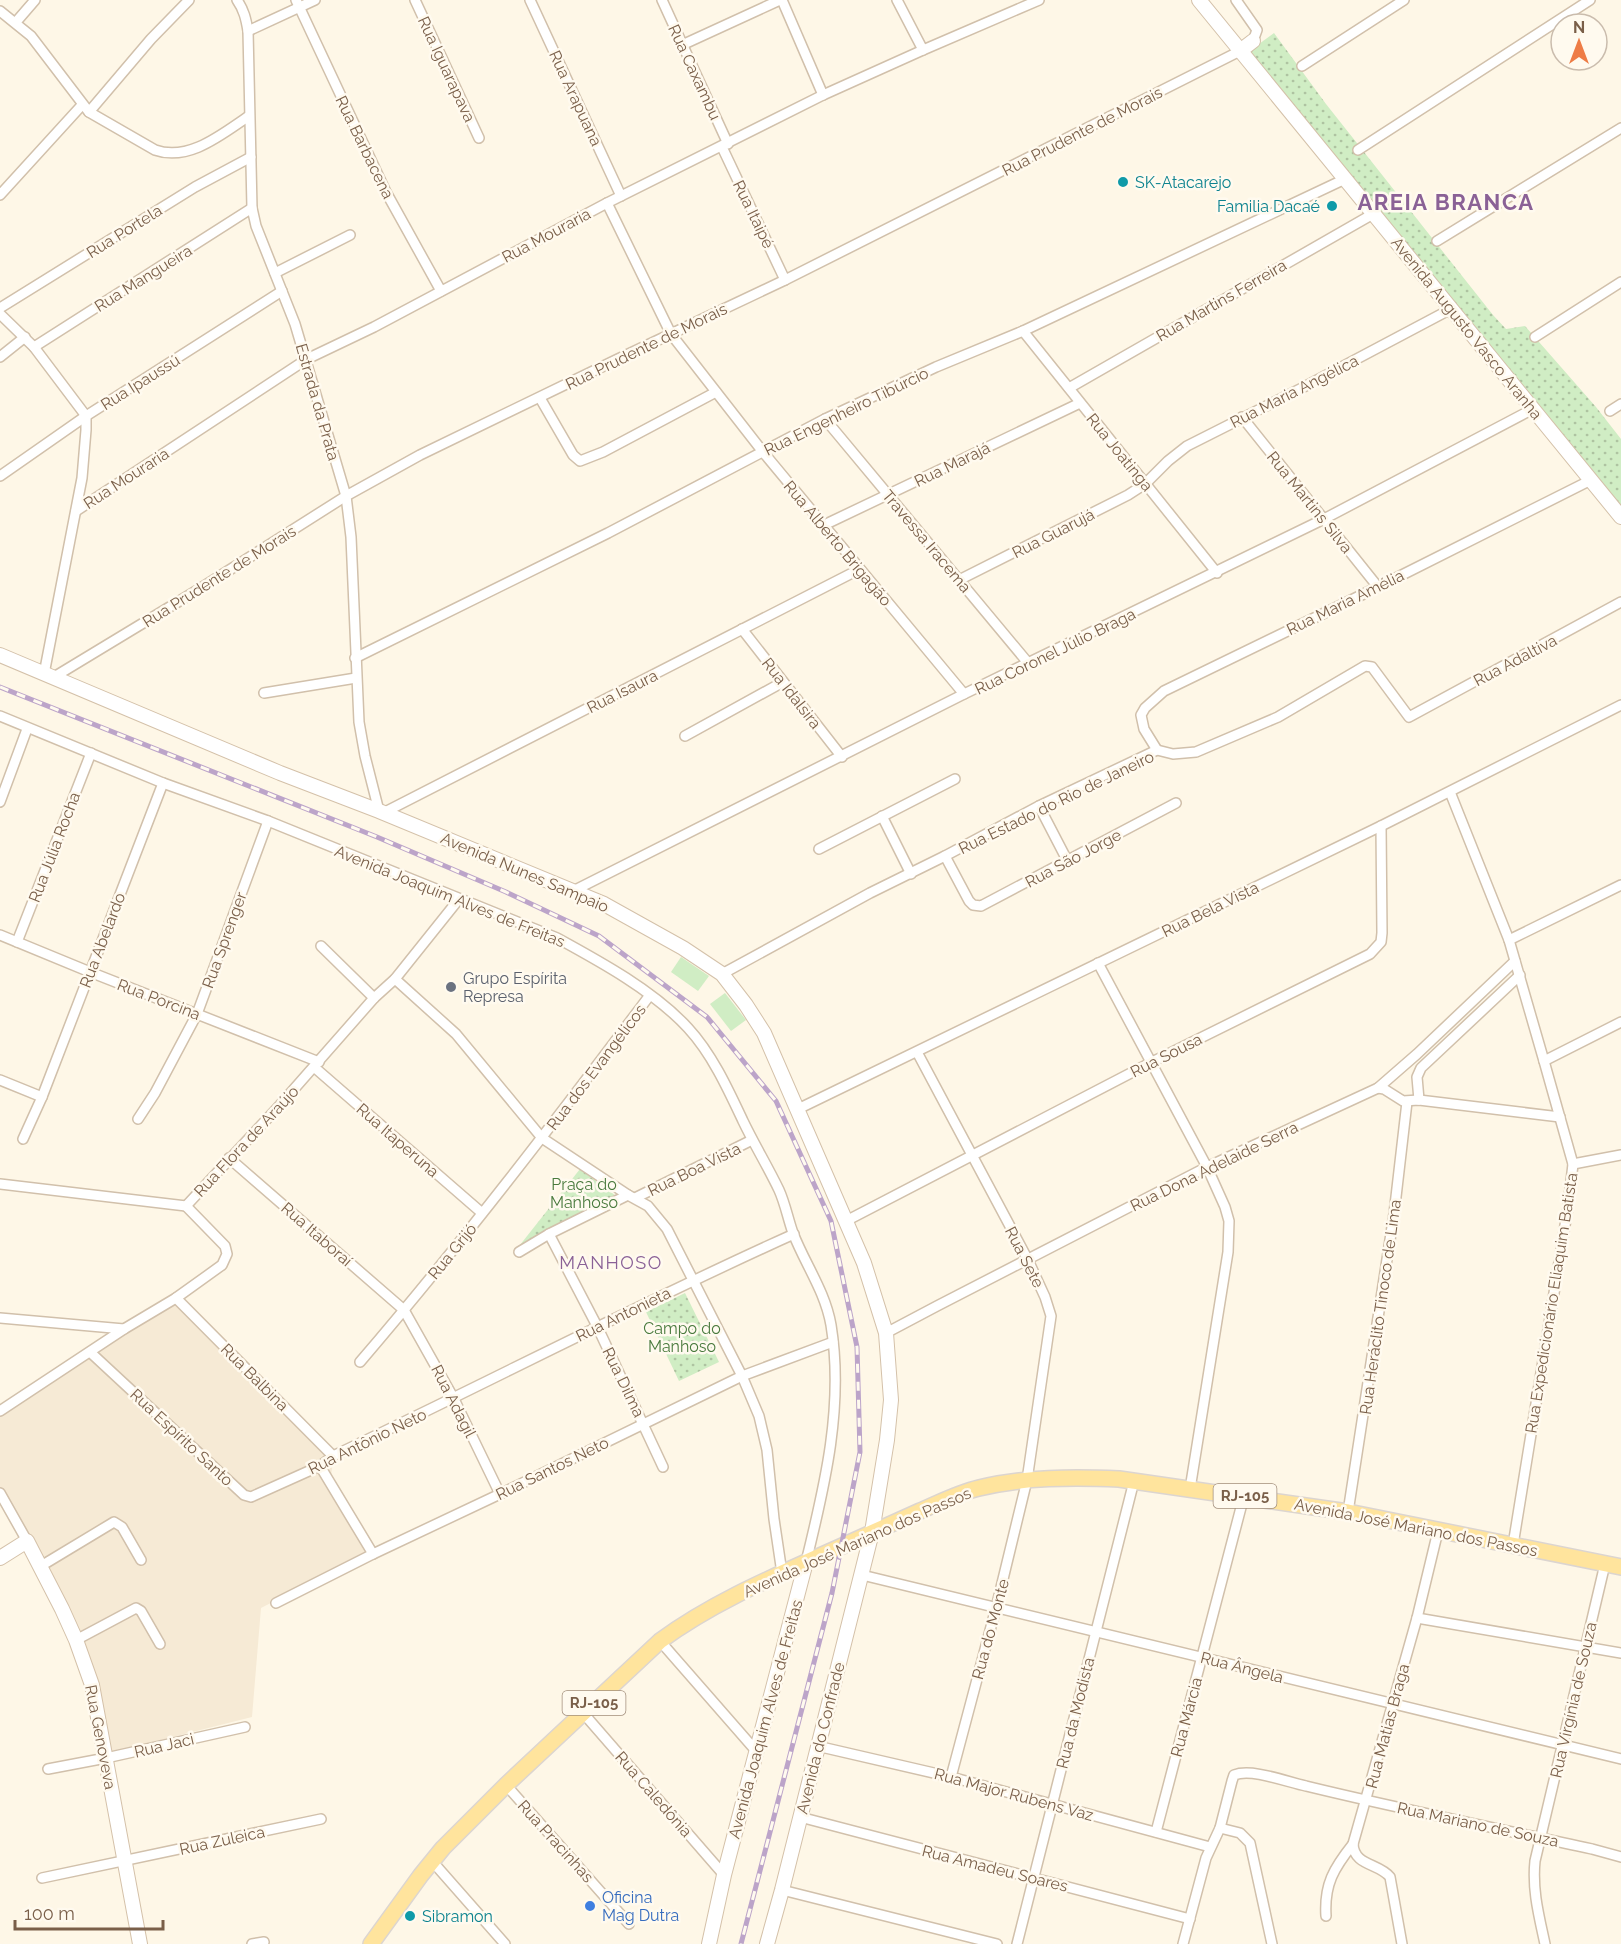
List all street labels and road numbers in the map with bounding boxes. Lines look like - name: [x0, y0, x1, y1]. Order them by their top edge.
- street label: Rua Iguarapava: [414, 13, 479, 125]
- street label: Rua Caxambu: [664, 21, 725, 123]
- street label: Rua Arapuana: [545, 47, 606, 149]
- street label: Rua Prudente de Morais: [999, 83, 1166, 180]
- street label: Rua Barbacena: [331, 93, 398, 202]
- street label: Rua Itaipé: [729, 177, 778, 251]
- street label: Rua Portela: [83, 201, 165, 262]
- street label: Rua Mouraria: [499, 204, 594, 267]
- street label: Avenida Augusto Vasco Aranha: [1387, 233, 1546, 423]
- street label: Rua Mangueira: [91, 241, 195, 316]
- street label: Rua Martins Ferreira: [1153, 255, 1290, 346]
- street label: Rua Prudente de Morais: [562, 299, 730, 394]
- street label: Estrada da Prata: [292, 341, 343, 463]
- street label: Rua Ipaussú: [97, 351, 183, 414]
- street label: Rua Maria Angélica: [1227, 351, 1362, 432]
- street label: Rua Engenheiro Tibúrcio: [761, 363, 932, 460]
- street label: Rua Joatinga: [1082, 410, 1157, 495]
- street label: Rua Marajá: [911, 438, 993, 491]
- street label: Rua Mouraria: [80, 444, 172, 513]
- street label: Rua Martins Silva: [1263, 448, 1356, 557]
- street label: Rua Alberto Brigagão: [780, 477, 896, 610]
- street label: Travessa Iracema: [878, 486, 975, 596]
- street label: Rua Guarujá: [1009, 505, 1098, 562]
- street label: Rua Prudente de Morais: [139, 521, 300, 631]
- street label: Rua Maria Amélia: [1283, 566, 1407, 639]
- street label: Rua Coronel Júlio Braga: [972, 604, 1139, 699]
- street label: Rua Adaltiva: [1470, 631, 1560, 690]
- street label: Rua Idalsira: [758, 654, 825, 733]
- street label: Rua Isaura: [584, 666, 661, 717]
- street label: Rua Estado do Rio de Janeiro: [955, 747, 1157, 858]
- street label: Rua Júlia Rocha: [25, 789, 84, 905]
- street label: Rua São Jorge: [1022, 825, 1124, 892]
- street label: Avenida Nunes Sampaio: [438, 828, 612, 916]
- street label: Avenida Joaquim Alves de Freitas: [332, 841, 568, 952]
- street label: Rua Bela Vista: [1159, 878, 1262, 941]
- street label: Rua Sprenger: [198, 889, 251, 991]
- street label: Rua Abelardo: [76, 890, 129, 990]
- street label: Rua Porcina: [115, 975, 203, 1024]
- street label: Rua dos Evangélicos: [543, 1000, 650, 1134]
- street label: Rua Sousa: [1127, 1029, 1205, 1082]
- street label: Rua Flora de Araújo: [190, 1082, 303, 1201]
- street label: Rua Itaperuna: [353, 1099, 443, 1181]
- street label: Rua Dona Adelaide Serra: [1127, 1118, 1301, 1215]
- street label: Rua Boa Vista: [645, 1139, 744, 1200]
- street label: Rua Expedicionário Eliaquim Batista: [1521, 1171, 1581, 1435]
- street label: Rua Itaboraí: [277, 1198, 356, 1271]
- street label: Rua Heráclito Tinoco de Lima: [1356, 1198, 1405, 1416]
- street label: Rua Grijó: [424, 1220, 481, 1283]
- street label: Rua Sete: [1001, 1223, 1048, 1291]
- street label: Rua Antonieta: [573, 1283, 674, 1346]
- street label: Rua Balbina: [217, 1340, 292, 1415]
- street label: Rua Dilma: [598, 1344, 649, 1420]
- street label: Rua Adagil: [427, 1362, 480, 1441]
- street label: Rua Espírito Santo: [126, 1385, 237, 1490]
- street label: Rua Antônio Neto: [305, 1404, 430, 1478]
- street label: Rua Santos Neto: [493, 1433, 612, 1504]
- street label: Avenida José Mariano dos Passos: [740, 1483, 974, 1601]
- road number: RJ-105: [1214, 1484, 1276, 1508]
- street label: Avenida José Mariano dos Passos: [1293, 1495, 1539, 1560]
- street label: Rua do Monte: [968, 1577, 1013, 1682]
- street label: Avenida Joaquim Alves de Freitas: [724, 1597, 807, 1841]
- street label: Rua Virgínia de Souza: [1546, 1620, 1601, 1780]
- street label: Rua Ângela: [1199, 1647, 1285, 1687]
- street label: Rua da Modista: [1052, 1655, 1098, 1771]
- street label: Avenida do Confrade: [792, 1660, 849, 1816]
- street label: Rua Matias Braga: [1362, 1662, 1413, 1790]
- street label: Rua Márcia: [1167, 1675, 1206, 1759]
- street label: Rua Genoveva: [81, 1683, 120, 1791]
- road number: RJ-105: [562, 1691, 626, 1715]
- street label: Rua Jaci: [132, 1729, 196, 1762]
- street label: Rua Caledônia: [611, 1748, 696, 1841]
- street label: Rua Major Rubens Vaz: [932, 1764, 1096, 1825]
- street label: Rua Pracinhas: [514, 1796, 598, 1887]
- street label: Rua Mariano de Souza: [1395, 1798, 1560, 1851]
- street label: Rua Zuleica: [178, 1822, 266, 1859]
- street label: Rua Amadeu Soares: [920, 1841, 1070, 1896]

